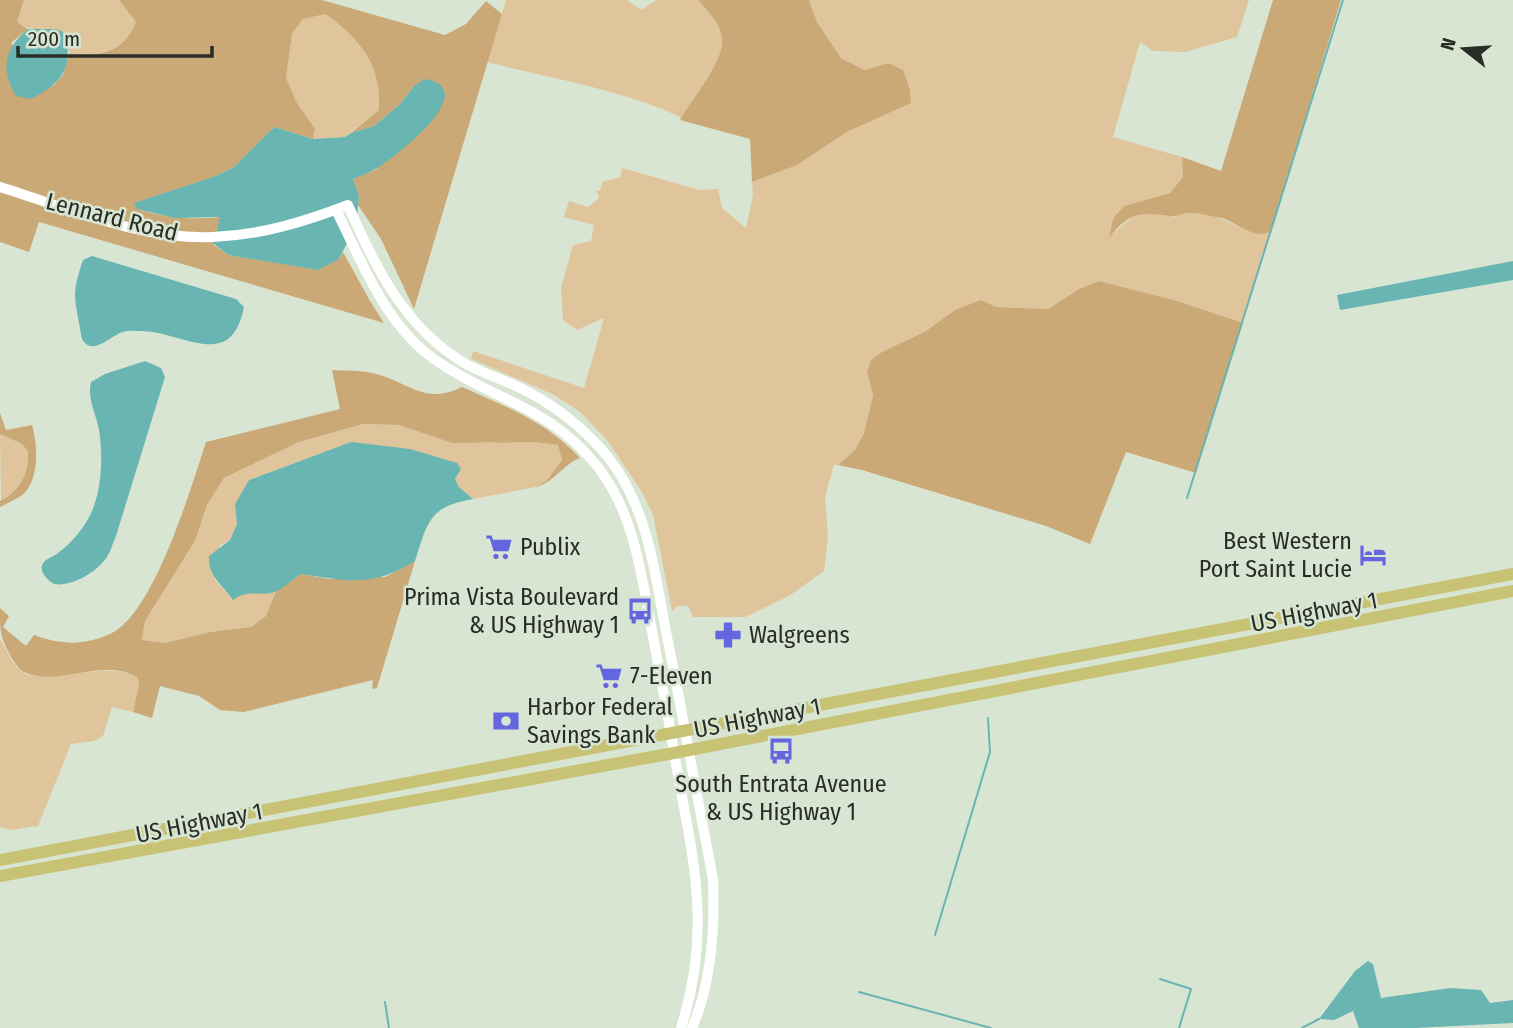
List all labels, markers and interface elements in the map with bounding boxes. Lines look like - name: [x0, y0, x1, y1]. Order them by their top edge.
- scale bar: [18, 14, 212, 58]
- north arrow: [1429, 14, 1499, 84]
- text: 200 m: [28, 26, 80, 52]
- text: N: [1436, 35, 1461, 53]
- street label: Lennard Road: [43, 187, 181, 247]
- place label: Best Western Port Saint Lucie: [1199, 527, 1352, 583]
- supermarket icon: Publix: [484, 532, 514, 562]
- place label: Publix: [520, 533, 581, 561]
- hotel icon: Best Western Port Saint Lucie: [1358, 540, 1388, 570]
- place label: Prima Vista Boulevard & US Highway 1: [404, 583, 619, 639]
- street label: US Highway 1: [1248, 586, 1380, 638]
- bus stop icon: Prima Vista Boulevard & US Highway 1: [625, 596, 655, 626]
- pharmacy icon: Walgreens: [713, 620, 743, 650]
- place label: Walgreens: [749, 621, 850, 649]
- supermarket icon: 7-Eleven: [594, 661, 624, 691]
- place label: 7-Eleven: [630, 662, 713, 690]
- street label: US Highway 1: [691, 692, 823, 744]
- place label: Harbor Federal Savings Bank: [527, 693, 673, 749]
- bank icon: Harbor Federal Savings Bank: [491, 706, 521, 736]
- bus stop icon: South Entrata Avenue & US Highway 1: [766, 736, 796, 766]
- place label: South Entrata Avenue & US Highway 1: [675, 770, 887, 826]
- street label: US Highway 1: [133, 797, 265, 849]

